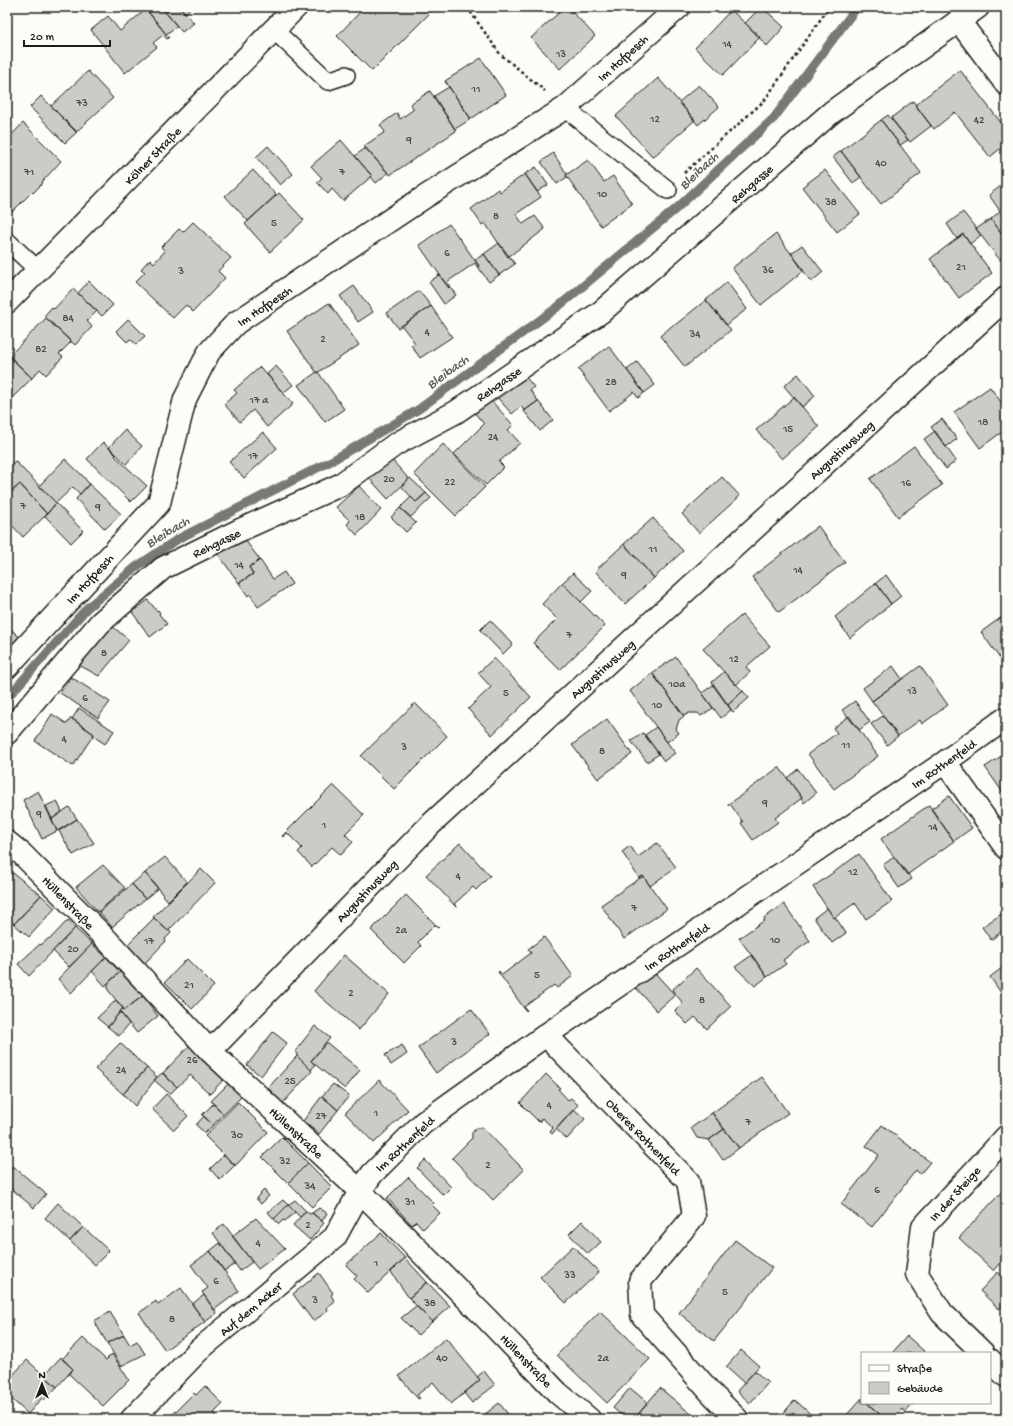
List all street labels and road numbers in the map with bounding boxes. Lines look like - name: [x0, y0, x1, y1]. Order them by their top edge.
- street label: Im Hofpesch: [595, 32, 652, 85]
- street label: Kölner Straße: [122, 124, 185, 189]
- street label: Rehgasse: [728, 162, 777, 207]
- street label: Im Hofpesch: [235, 283, 296, 331]
- street label: Rehgasse: [474, 364, 525, 406]
- street label: Augustinusweg: [807, 418, 878, 484]
- street label: Rehgasse: [191, 526, 244, 562]
- street label: Im Hofpesch: [64, 552, 118, 608]
- street label: Augustinusweg: [568, 637, 639, 703]
- street label: Im Rothenfeld: [909, 737, 981, 793]
- street label: Augustinusweg: [334, 857, 401, 926]
- street label: Hüllenstraße: [38, 874, 97, 934]
- street label: Im Rothenfeld: [642, 920, 714, 975]
- street label: Oberes Rothenfeld: [602, 1096, 683, 1180]
- street label: Hüllenstraße: [265, 1105, 326, 1163]
- street label: Im Rothenfeld: [373, 1113, 439, 1176]
- street label: In der Steige: [927, 1164, 985, 1225]
- street label: Auf dem Acker: [217, 1279, 287, 1340]
- street label: Hüllenstraße: [496, 1332, 555, 1392]

